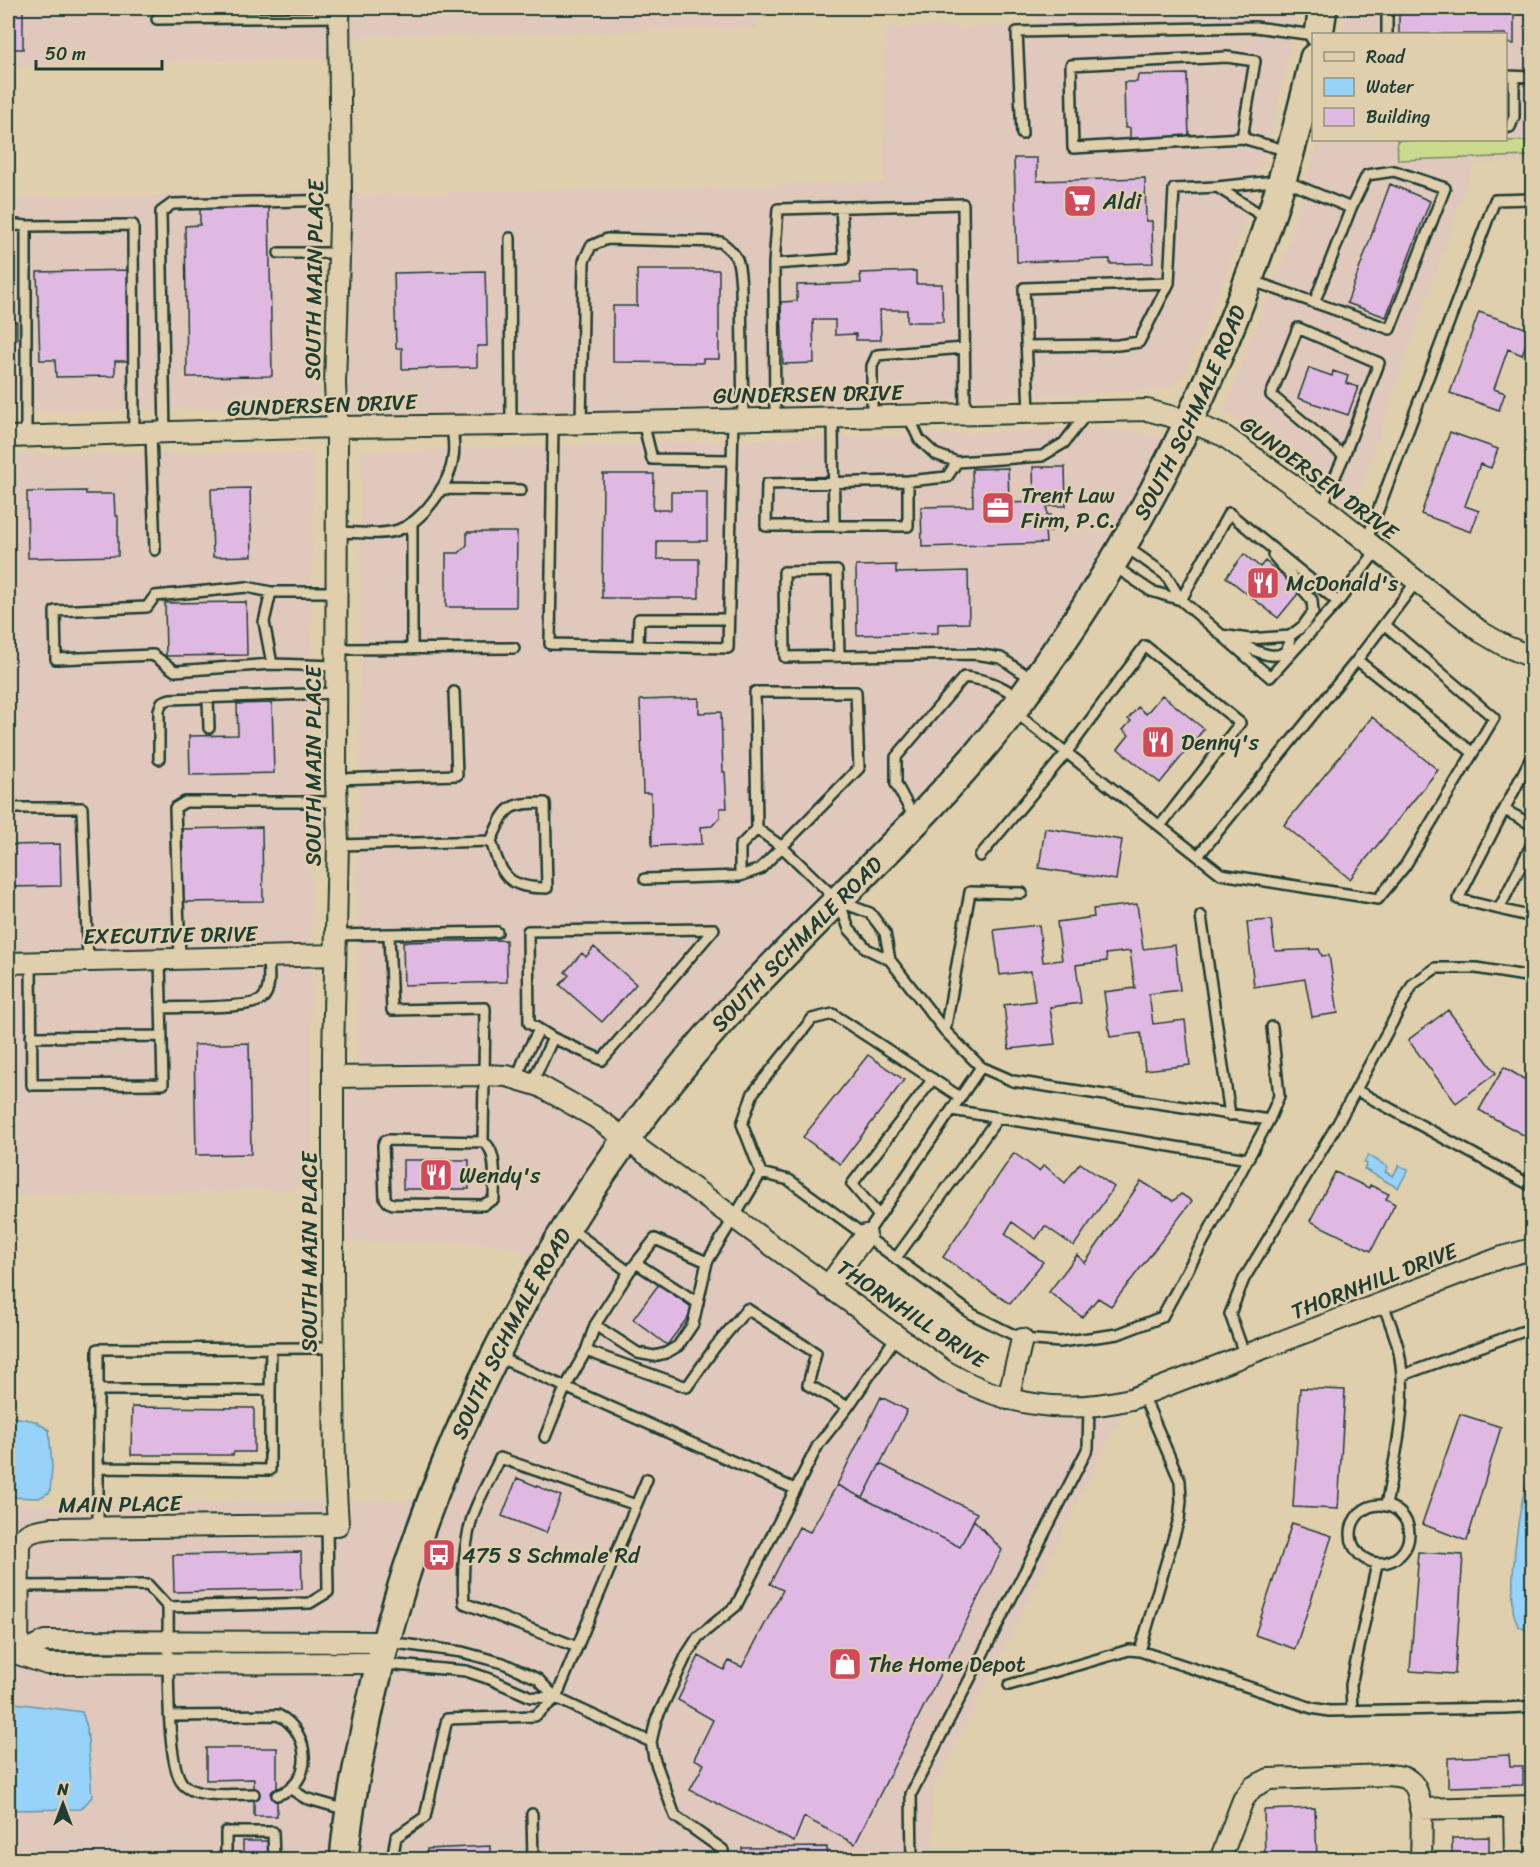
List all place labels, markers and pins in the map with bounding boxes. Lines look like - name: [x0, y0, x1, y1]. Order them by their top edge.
- place label: Aldi: [1102, 182, 1142, 221]
- supermarket icon: Aldi: [1062, 183, 1098, 219]
- place label: Trent Law Firm, P.C.: [1021, 476, 1116, 540]
- office icon: Trent Law Firm, P.C.: [980, 490, 1016, 526]
- place label: McDonald's: [1286, 564, 1399, 603]
- restaurant icon: McDonald's: [1245, 565, 1281, 601]
- place label: Denny's: [1181, 723, 1260, 762]
- restaurant icon: Denny's: [1140, 724, 1176, 760]
- place label: Wendy's: [459, 1156, 541, 1195]
- restaurant icon: Wendy's: [418, 1157, 454, 1193]
- place label: 475 S Schmale Rd: [462, 1536, 641, 1575]
- bus stop icon: 475 S Schmale Rd: [421, 1537, 457, 1573]
- place label: The Home Depot: [868, 1645, 1026, 1684]
- shop icon: The Home Depot: [827, 1646, 863, 1682]

